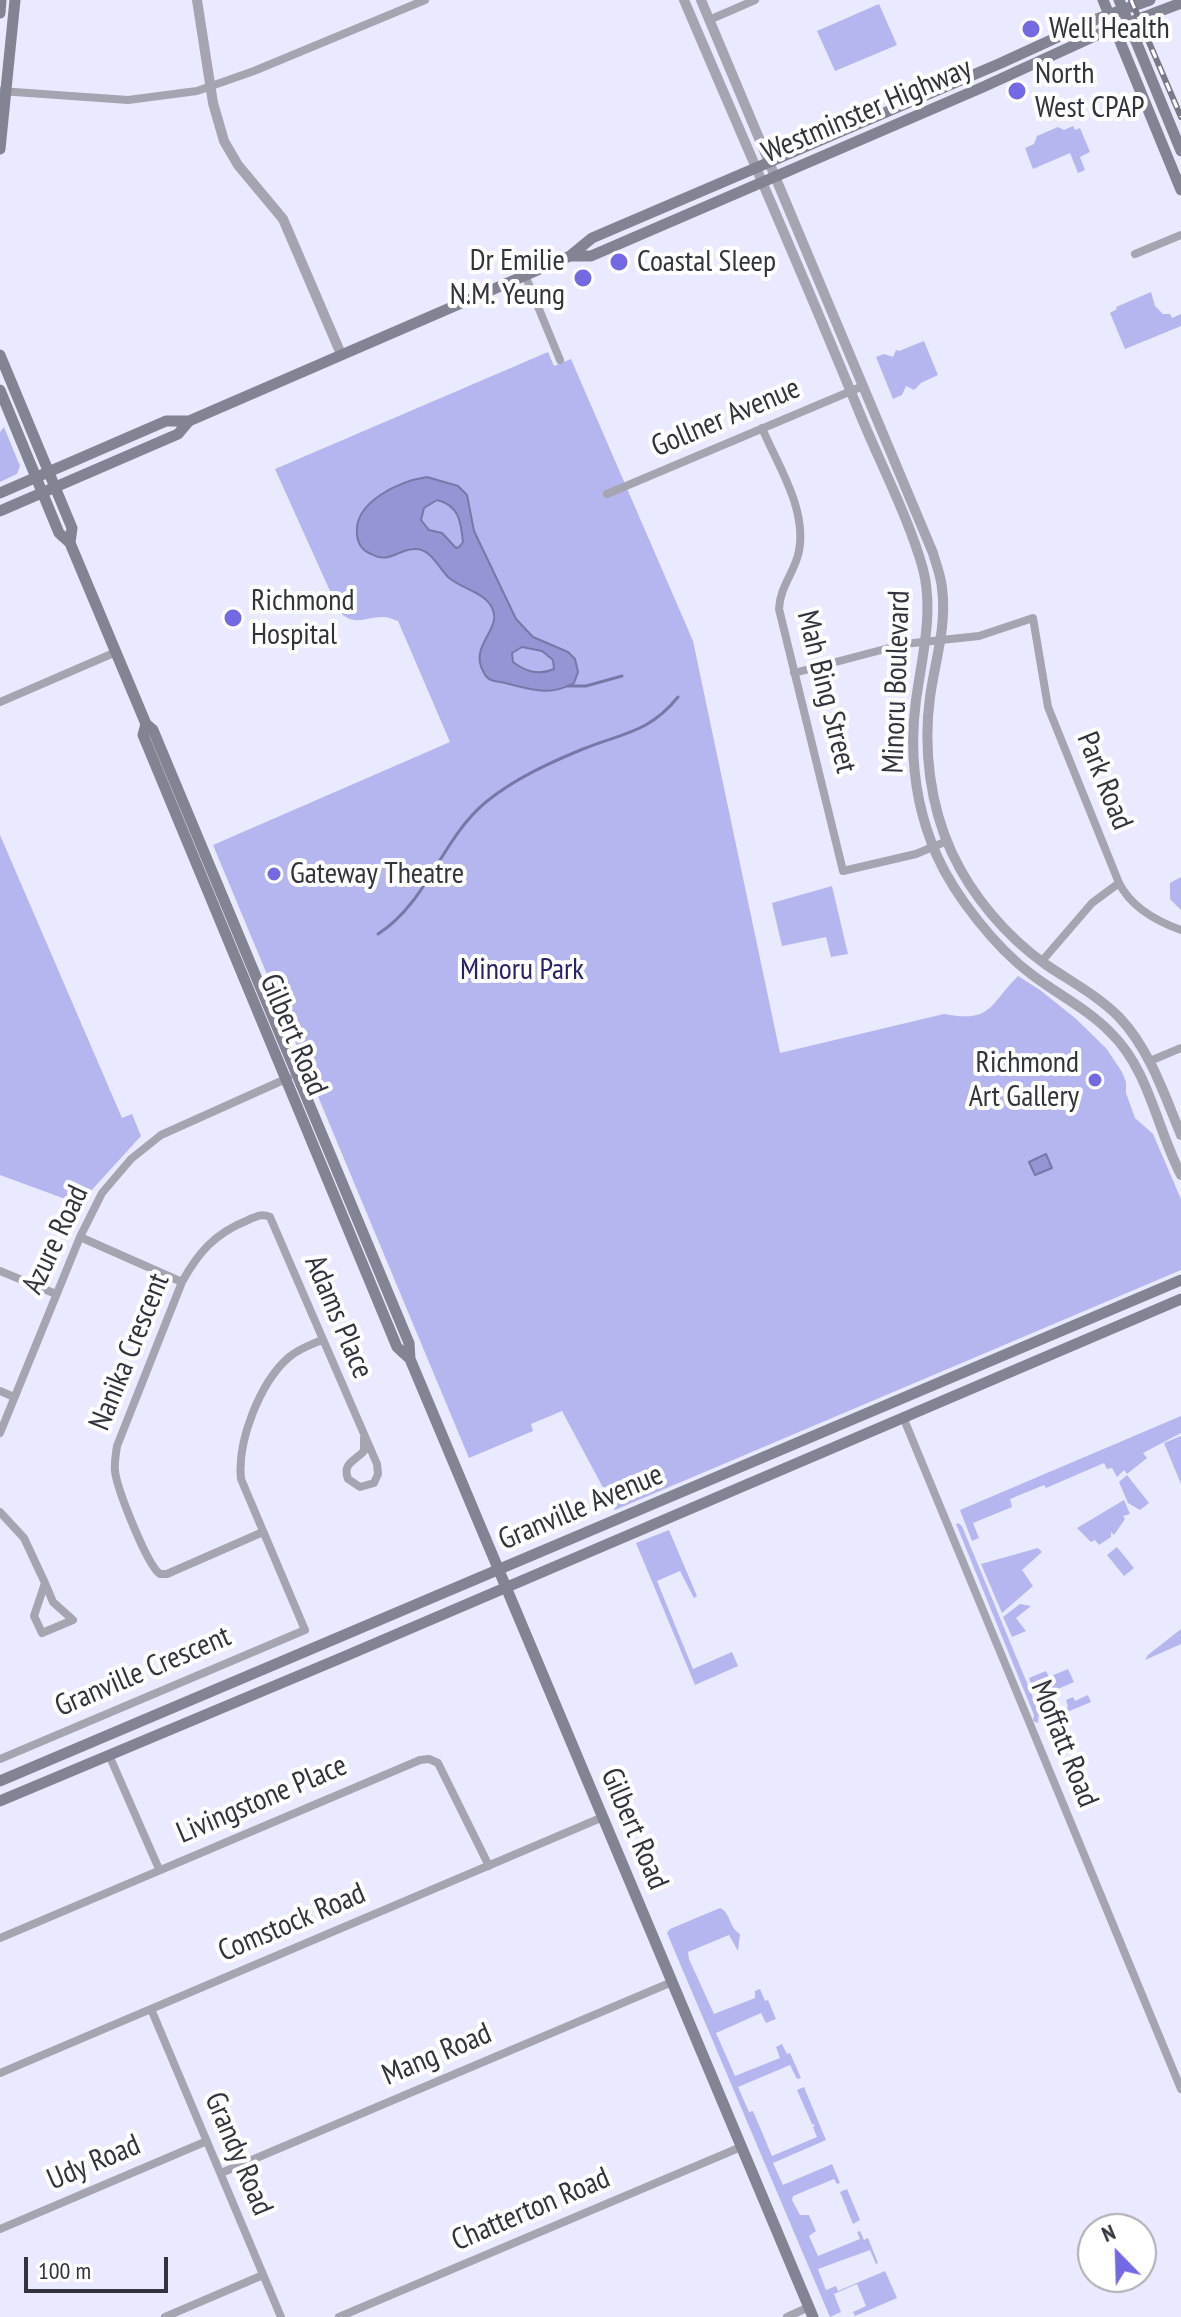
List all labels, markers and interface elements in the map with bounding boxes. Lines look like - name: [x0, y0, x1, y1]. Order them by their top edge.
- place label: Well Health: [1049, 11, 1170, 47]
- marker: Well Health: [1020, 18, 1042, 40]
- street label: Westminster Highway: [757, 51, 977, 171]
- place label: North West CPAP: [1035, 56, 1145, 126]
- marker: North West CPAP: [1006, 80, 1028, 102]
- place label: Dr Emilie N.M. Yeung: [450, 243, 565, 314]
- place label: Coastal Sleep: [637, 244, 776, 280]
- marker: Coastal Sleep: [608, 251, 630, 273]
- marker: Dr Emilie N.M. Yeung: [572, 267, 594, 289]
- street label: Gollner Avenue: [646, 371, 806, 465]
- place label: Richmond Hospital: [251, 583, 354, 654]
- street label: Minoru Boulevard: [876, 590, 918, 774]
- marker: Richmond Hospital: [222, 607, 244, 629]
- street label: Mah Bing Street: [788, 607, 864, 777]
- street label: Park Road: [1068, 727, 1140, 835]
- place label: Gateway Theatre: [290, 856, 464, 892]
- marker: Gateway Theatre: [265, 865, 283, 883]
- park label: Minoru Park: [460, 952, 584, 988]
- street label: Gilbert Road: [251, 969, 335, 1101]
- place label: Richmond Art Gallery: [969, 1045, 1079, 1116]
- marker: Richmond Art Gallery: [1086, 1071, 1104, 1089]
- street label: Azure Road: [15, 1180, 97, 1300]
- street label: Adams Place: [296, 1250, 380, 1384]
- street label: Nanika Crescent: [82, 1268, 178, 1436]
- street label: Granville Avenue: [493, 1457, 669, 1559]
- street label: Granville Crescent: [50, 1619, 236, 1725]
- street label: Moffatt Road: [1022, 1675, 1106, 1813]
- street label: Livingstone Place: [172, 1748, 352, 1852]
- street label: Gilbert Road: [592, 1763, 676, 1895]
- street label: Comstock Road: [213, 1876, 371, 1970]
- street label: Mang Road: [377, 2016, 497, 2094]
- street label: Grandy Road: [196, 2087, 280, 2221]
- street label: Udy Road: [42, 2127, 146, 2199]
- street label: Chatterton Road: [447, 2161, 615, 2259]
- north arrow: [1077, 2213, 1157, 2293]
- text: N: [1097, 2218, 1119, 2248]
- scale bar: [28, 2241, 172, 2291]
- text: 100 m: [38, 2255, 91, 2286]

